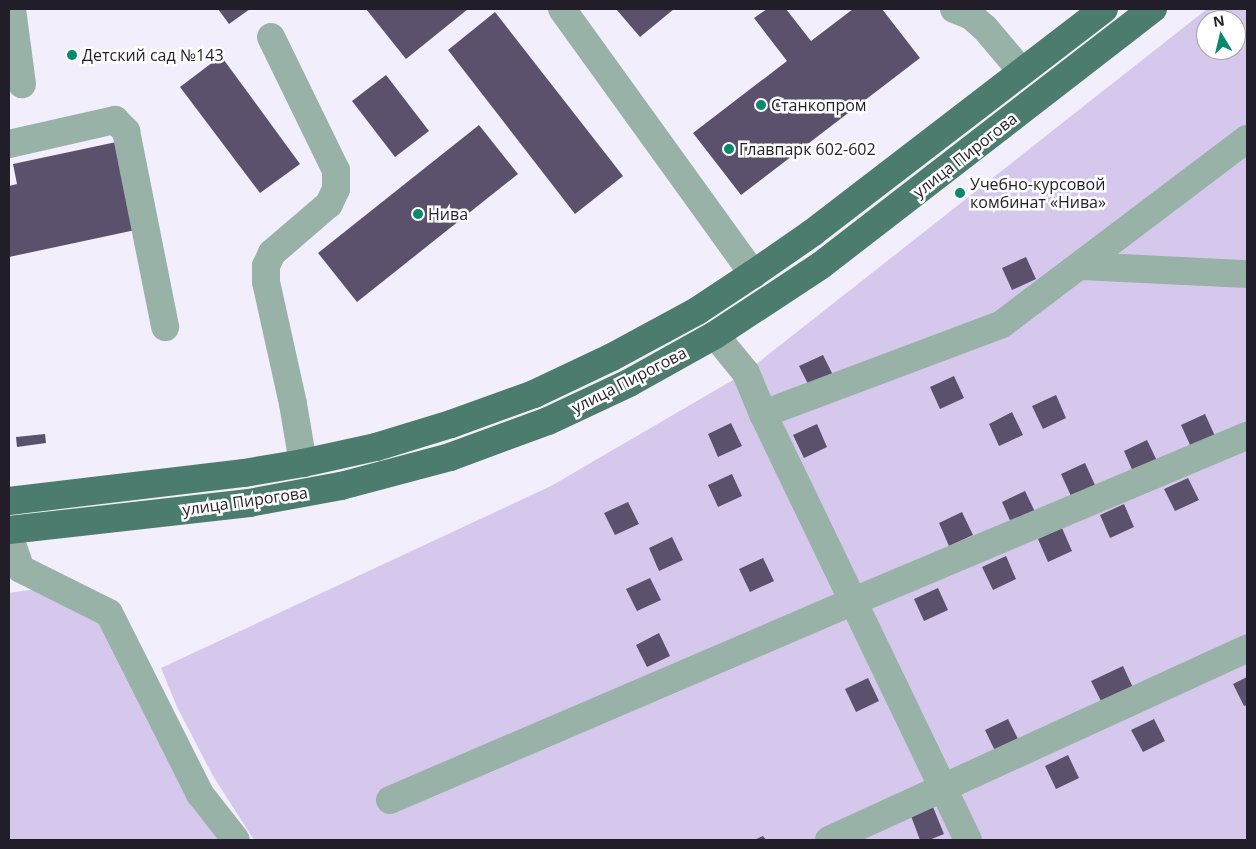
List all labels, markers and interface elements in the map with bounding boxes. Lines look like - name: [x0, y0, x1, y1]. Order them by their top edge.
- north arrow: [1196, 10, 1246, 60]
- text: N: [1212, 10, 1226, 31]
- place label: Детский сад №143: [82, 45, 224, 65]
- marker: Детский сад №143: [66, 49, 78, 61]
- place label: Станкопром: [771, 95, 867, 115]
- marker: Станкопром: [755, 99, 767, 111]
- street label: улица Пирогова: [909, 109, 1021, 201]
- place label: Главпарк 602-602: [739, 139, 876, 159]
- marker: Главпарк 602-602: [723, 143, 735, 155]
- place label: Учебно-курсовой комбинат «Нива»: [970, 174, 1106, 212]
- marker: Учебно-курсовой комбинат «Нива»: [954, 187, 966, 199]
- place label: Нива: [428, 204, 468, 224]
- marker: Нива: [412, 208, 424, 220]
- street label: улица Пирогова: [568, 343, 690, 417]
- street label: улица Пирогова: [181, 483, 309, 519]

